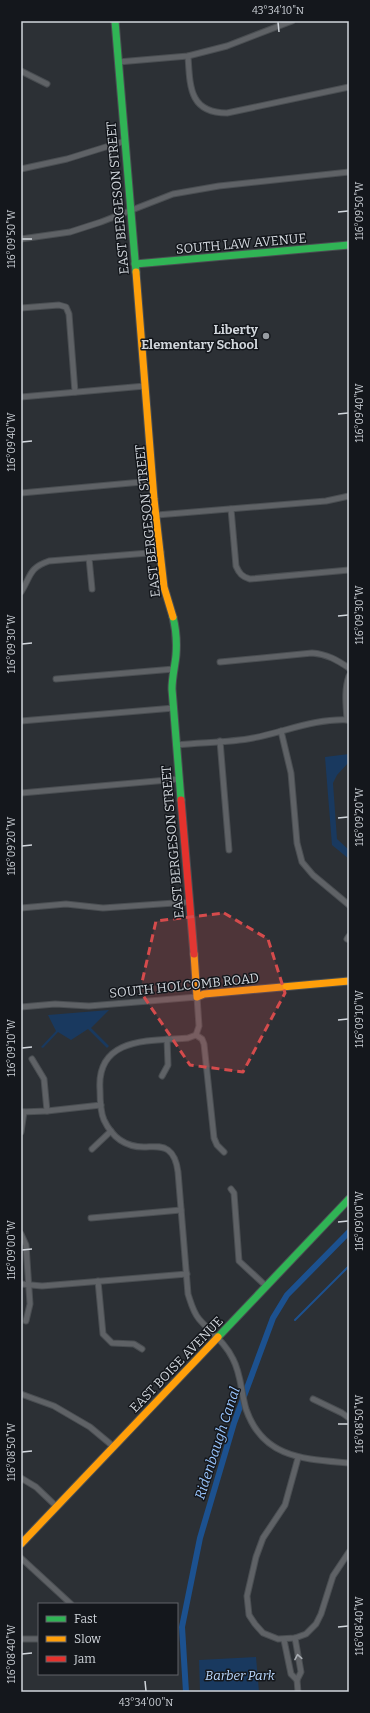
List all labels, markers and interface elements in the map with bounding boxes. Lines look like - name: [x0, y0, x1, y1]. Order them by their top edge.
- text: 43°34'10"N: [252, 5, 304, 17]
- street label: EAST BERGESON STREET: [103, 121, 132, 275]
- text: 116°09'50"W: [354, 181, 366, 240]
- text: 116°09'50"W: [6, 209, 18, 268]
- street label: SOUTH LAW AVENUE: [175, 230, 307, 257]
- place label: Liberty Elementary School: [141, 322, 259, 352]
- marker: Liberty Elementary School: [261, 331, 271, 341]
- text: 116°09'40"W: [354, 383, 366, 443]
- text: 116°09'40"W: [6, 412, 18, 472]
- street label: EAST BERGESON STREET: [132, 444, 163, 598]
- text: 116°09'30"W: [354, 585, 366, 644]
- text: 116°09'30"W: [6, 614, 18, 673]
- street label: EAST BERGESON STREET: [158, 765, 187, 919]
- text: 116°09'20"W: [354, 787, 366, 846]
- text: 116°09'20"W: [6, 816, 18, 875]
- street label: SOUTH HOLCOMB ROAD: [109, 970, 260, 1001]
- text: 116°09'10"W: [354, 990, 366, 1048]
- text: 116°09'10"W: [6, 1019, 18, 1077]
- text: 116°09'00"W: [354, 1190, 366, 1251]
- text: 116°09'00"W: [6, 1219, 18, 1280]
- street label: EAST BOISE AVENUE: [127, 1313, 226, 1415]
- water label: Ridenbaugh Canal: [191, 1385, 244, 1501]
- text: 116°08'50"W: [354, 1394, 366, 1453]
- text: 116°08'50"W: [6, 1422, 18, 1481]
- text: 116°08'40"W: [354, 1596, 366, 1655]
- legend: [38, 1603, 178, 1675]
- text: Fast: [74, 1612, 98, 1626]
- text: 116°08'40"W: [6, 1624, 18, 1683]
- text: Slow: [74, 1632, 101, 1646]
- text: Jam: [73, 1652, 96, 1666]
- one-way arrow: [294, 1654, 303, 1660]
- park label: Barber Park: [205, 1668, 276, 1683]
- text: 43°34'00"N: [119, 1697, 173, 1709]

